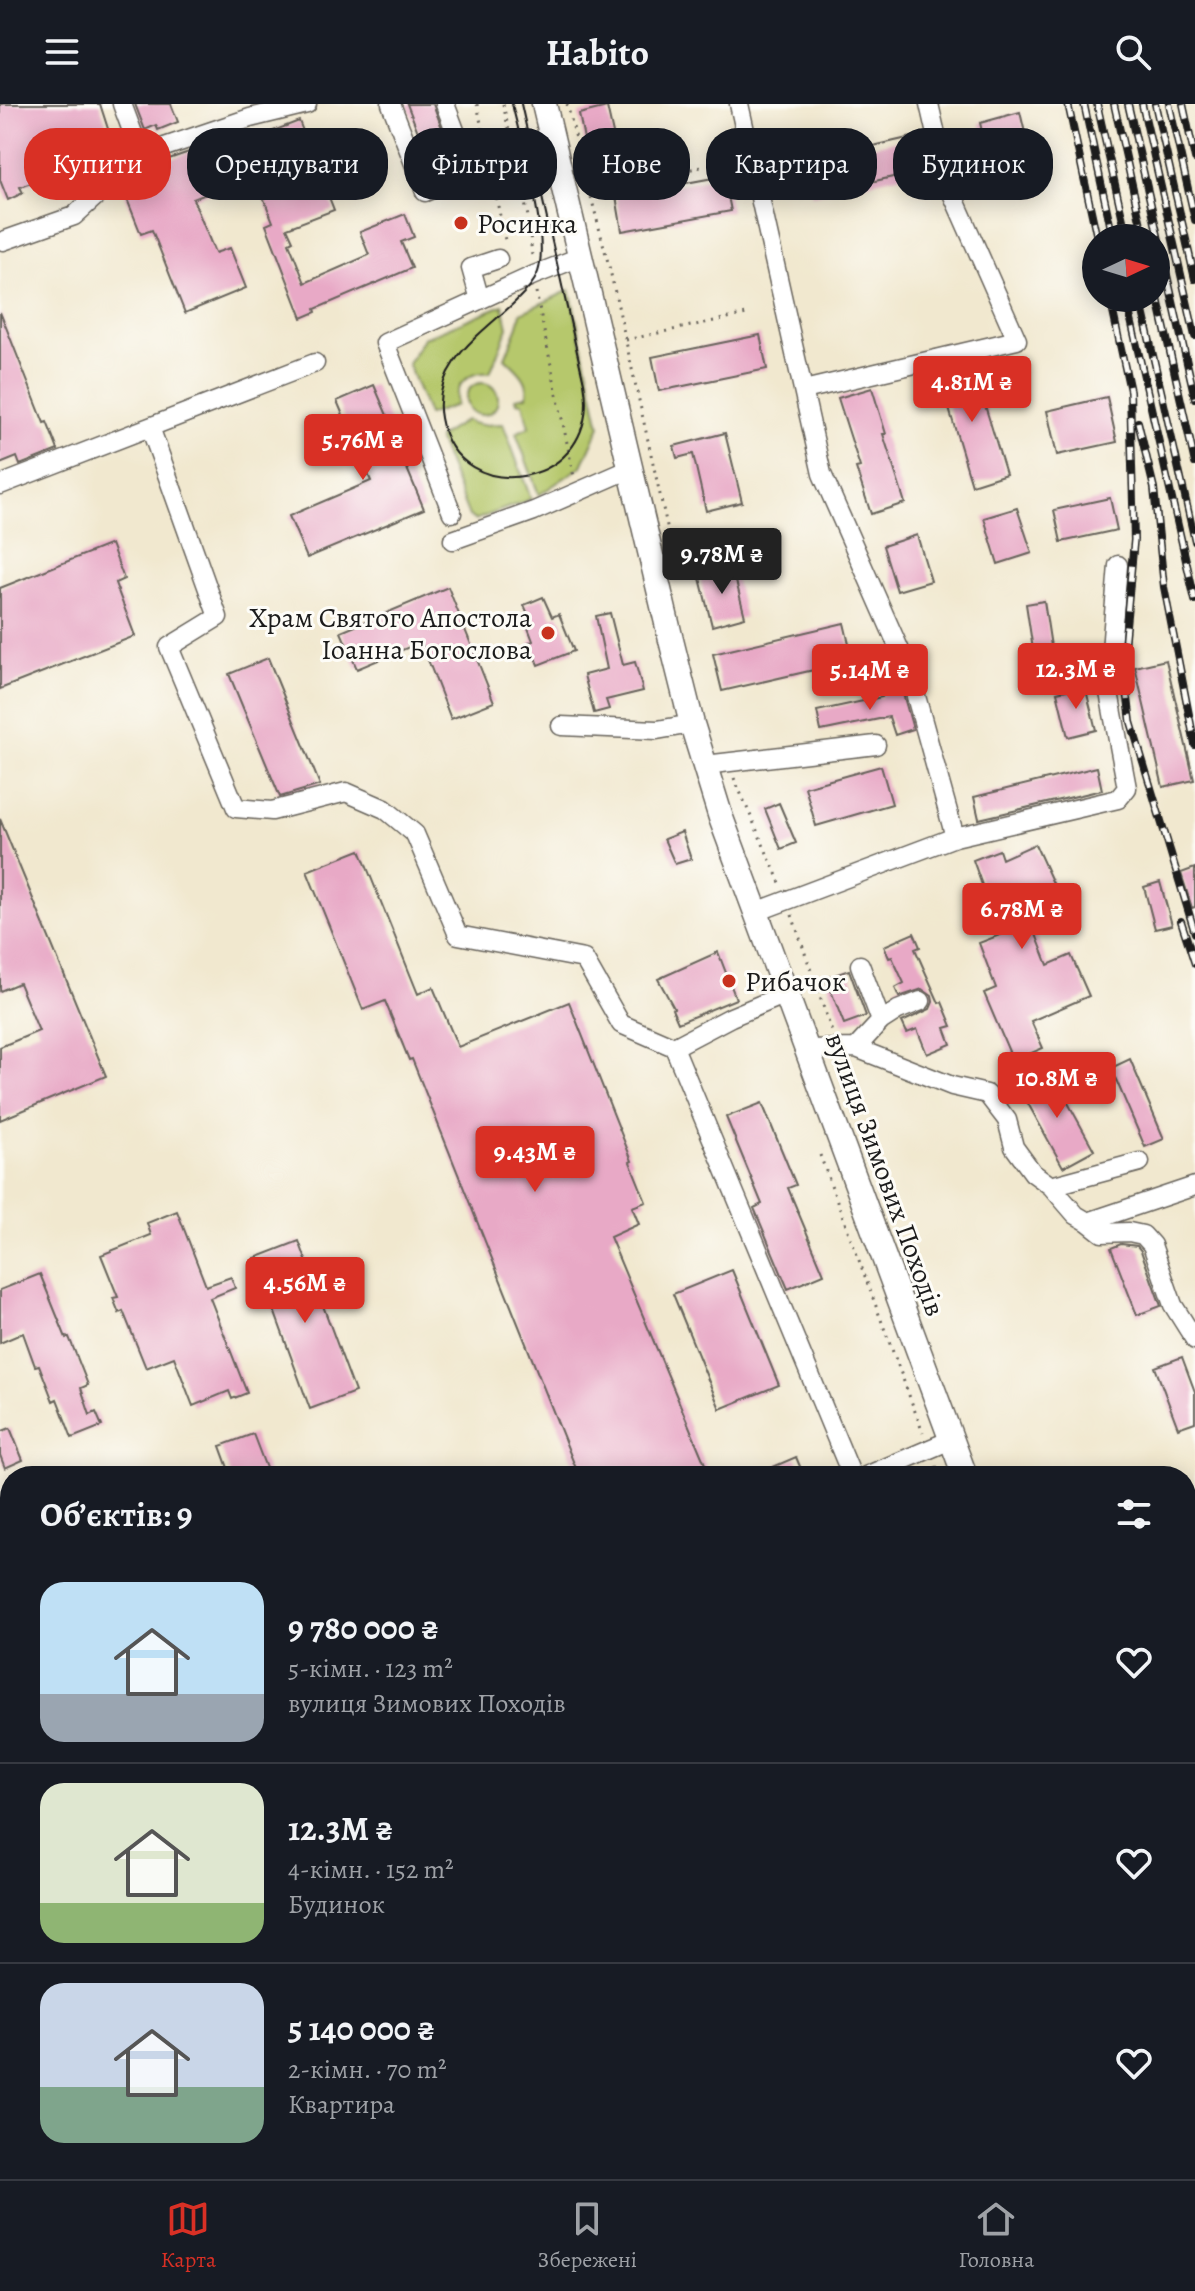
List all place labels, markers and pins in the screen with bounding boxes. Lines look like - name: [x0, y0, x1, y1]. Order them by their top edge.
- place label: Росинка: [477, 205, 577, 243]
- marker: Росинка: [452, 214, 470, 232]
- pin: 4.81M ₴: [898, 356, 1046, 424]
- pin: 5.76M ₴: [289, 414, 437, 482]
- pin: 9.78M ₴: [648, 528, 796, 596]
- place label: Храм Святого Апостола Іоанна Богослова: [249, 599, 532, 669]
- marker: Храм Святого Апостола Іоанна Богослова: [539, 624, 557, 642]
- pin: 12.3M ₴: [1002, 643, 1150, 711]
- pin: 5.14M ₴: [796, 644, 944, 712]
- pin: 6.78M ₴: [948, 883, 1096, 951]
- place label: Рибачок: [745, 963, 846, 1001]
- marker: Рибачок: [720, 972, 738, 990]
- pin: 10.8M ₴: [983, 1052, 1131, 1120]
- pin: 9.43M ₴: [461, 1126, 609, 1194]
- pin: 4.56M ₴: [231, 1257, 379, 1325]

